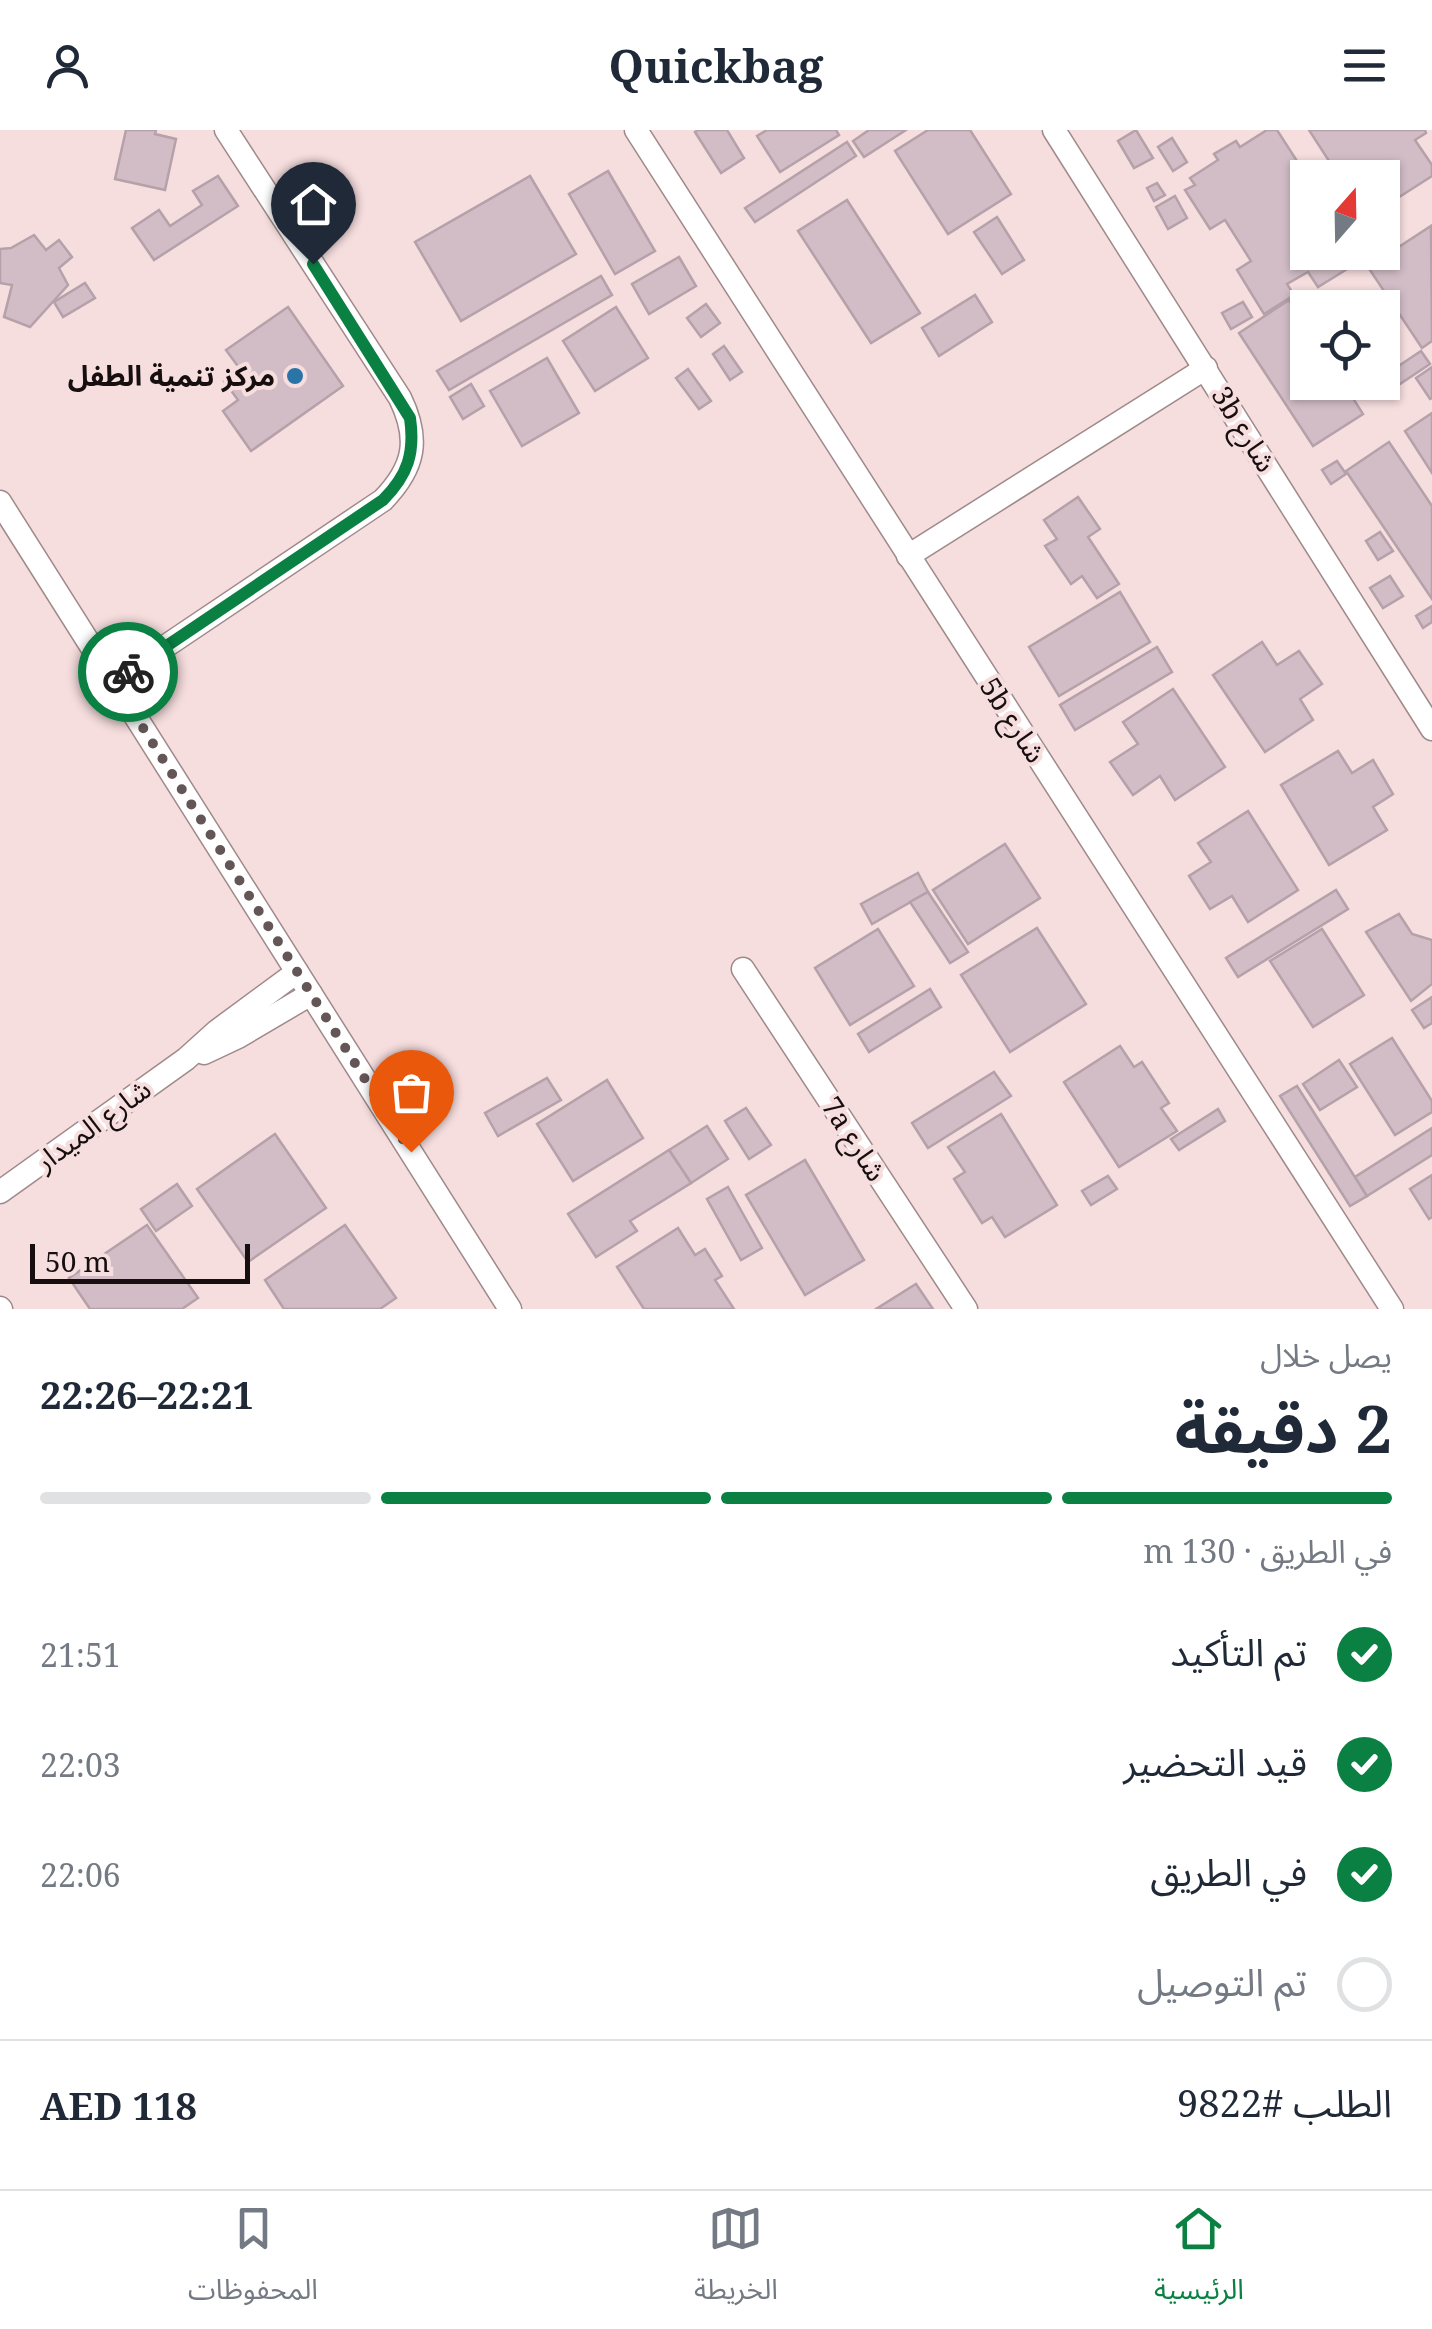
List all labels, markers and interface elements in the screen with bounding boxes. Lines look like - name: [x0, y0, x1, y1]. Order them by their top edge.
- text: Quickbag: [608, 35, 824, 96]
- icon: person: [40, 38, 95, 93]
- icon: menu: [1337, 38, 1392, 93]
- north arrow: [1290, 160, 1400, 270]
- map controls: [1290, 160, 1400, 400]
- pin: [271, 162, 356, 265]
- icon: home: [286, 177, 341, 232]
- button: locate: [1290, 290, 1400, 400]
- place label: مركز تنمية الطفل: [68, 356, 275, 394]
- marker: مركز تنمية الطفل: [284, 365, 306, 387]
- street label: 3b شارع: [1201, 378, 1286, 480]
- courier: [78, 622, 178, 722]
- icon: bike: [101, 645, 156, 700]
- street label: 5b شارع: [970, 669, 1056, 771]
- pin: [369, 1050, 454, 1153]
- icon: bag: [384, 1065, 439, 1120]
- street label: شارع الميدار: [26, 1069, 160, 1182]
- street label: 7a شارع: [811, 1089, 896, 1190]
- scale bar: [30, 1239, 250, 1284]
- text: 50 m: [45, 1242, 110, 1280]
- text: يصل خلال: [1260, 1333, 1392, 1376]
- text: 22:21–22:26: [40, 1368, 254, 1420]
- text: 2 دقيقة: [1175, 1384, 1392, 1472]
- text: في الطريق · 130 m: [1143, 1529, 1392, 1572]
- text: تم التأكيد: [1170, 1625, 1307, 1677]
- icon: check: [1337, 1627, 1392, 1682]
- text: 21:51: [40, 1633, 121, 1676]
- text: قيد التحضير: [1123, 1735, 1307, 1787]
- icon: check: [1337, 1737, 1392, 1792]
- text: 22:03: [40, 1743, 121, 1786]
- text: في الطريق: [1150, 1845, 1307, 1897]
- icon: check: [1337, 1847, 1392, 1902]
- text: 22:06: [40, 1853, 121, 1896]
- text: تم التوصيل: [1137, 1955, 1307, 2007]
- text: الطلب #9822: [1177, 2076, 1392, 2128]
- text: AED 118: [40, 2079, 197, 2131]
- tab: المحفوظات: [188, 2201, 318, 2320]
- tab: الخريطة: [694, 2201, 778, 2320]
- tab: الرئيسية: [1154, 2201, 1244, 2320]

